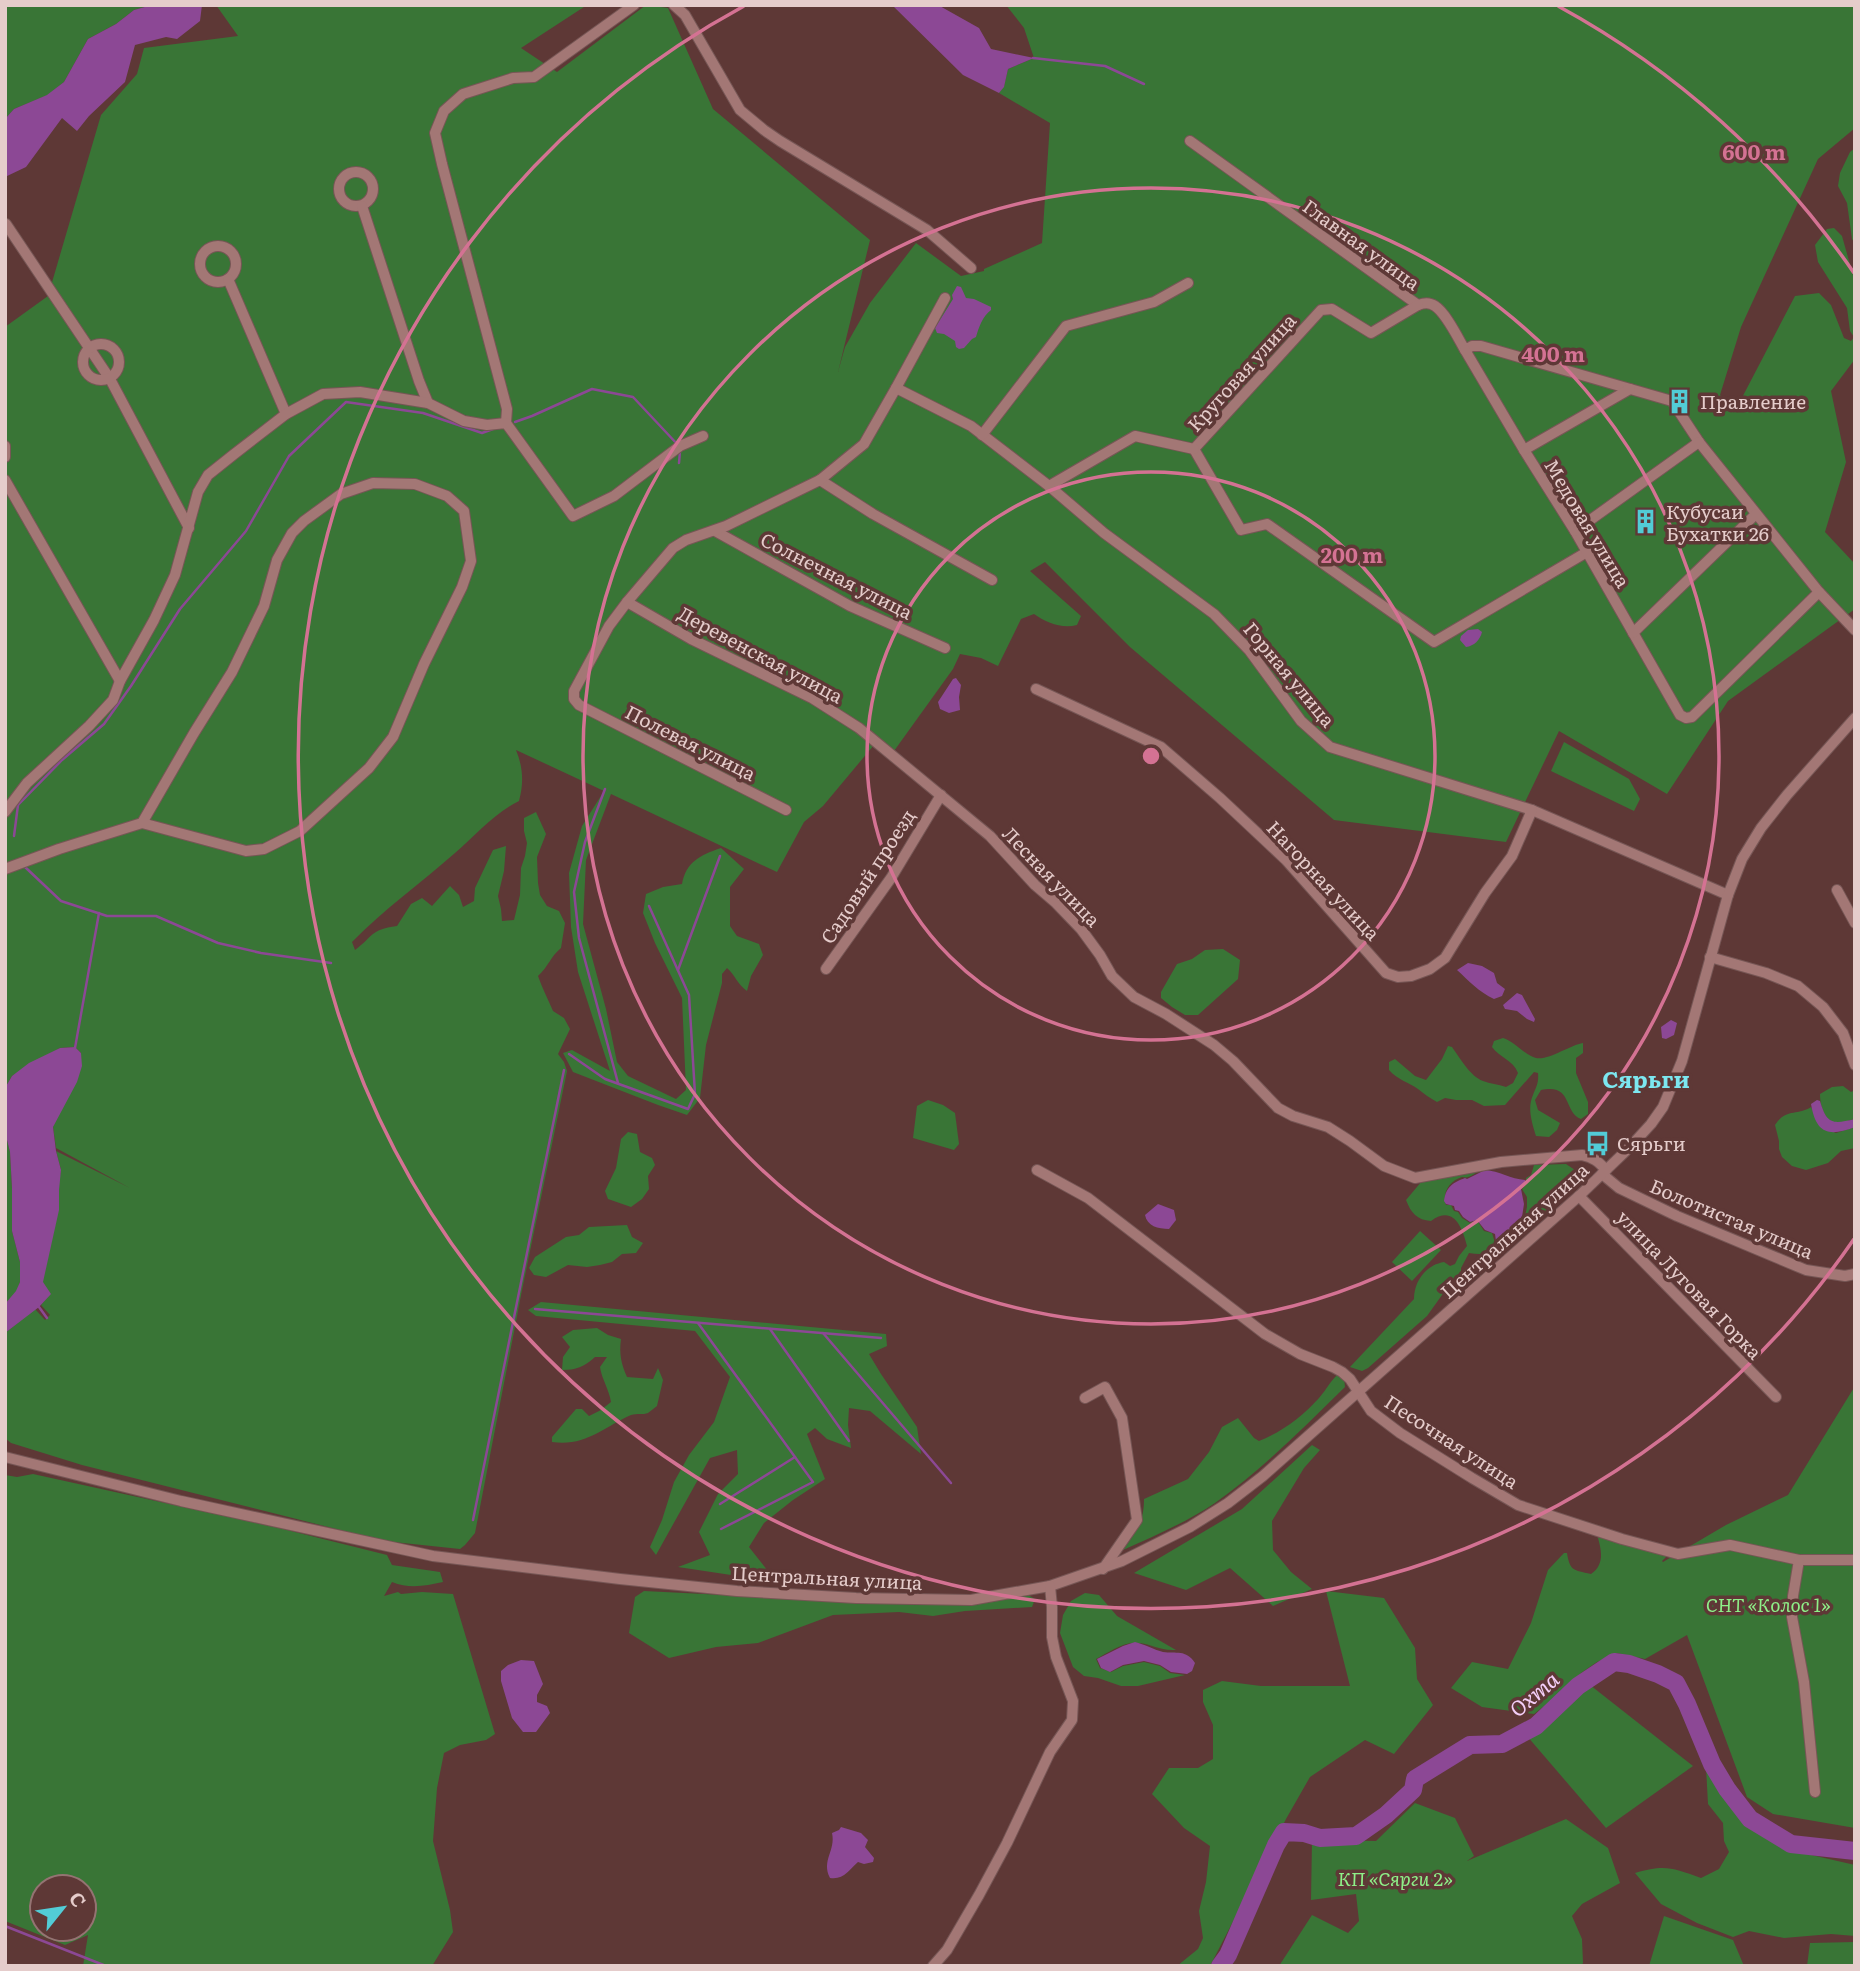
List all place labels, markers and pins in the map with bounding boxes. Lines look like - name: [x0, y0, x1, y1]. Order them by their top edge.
- building icon: Правление: [1666, 387, 1694, 415]
- place label: Правление: [1700, 387, 1806, 415]
- place label: Кубусаи Бухатки 26: [1666, 497, 1769, 547]
- building icon: Кубусаи Бухатки 26: [1632, 508, 1660, 536]
- centre of rings: [1139, 744, 1163, 768]
- bus stop icon: Сярьги: [1583, 1129, 1611, 1157]
- place label: Сярьги: [1617, 1129, 1686, 1157]

